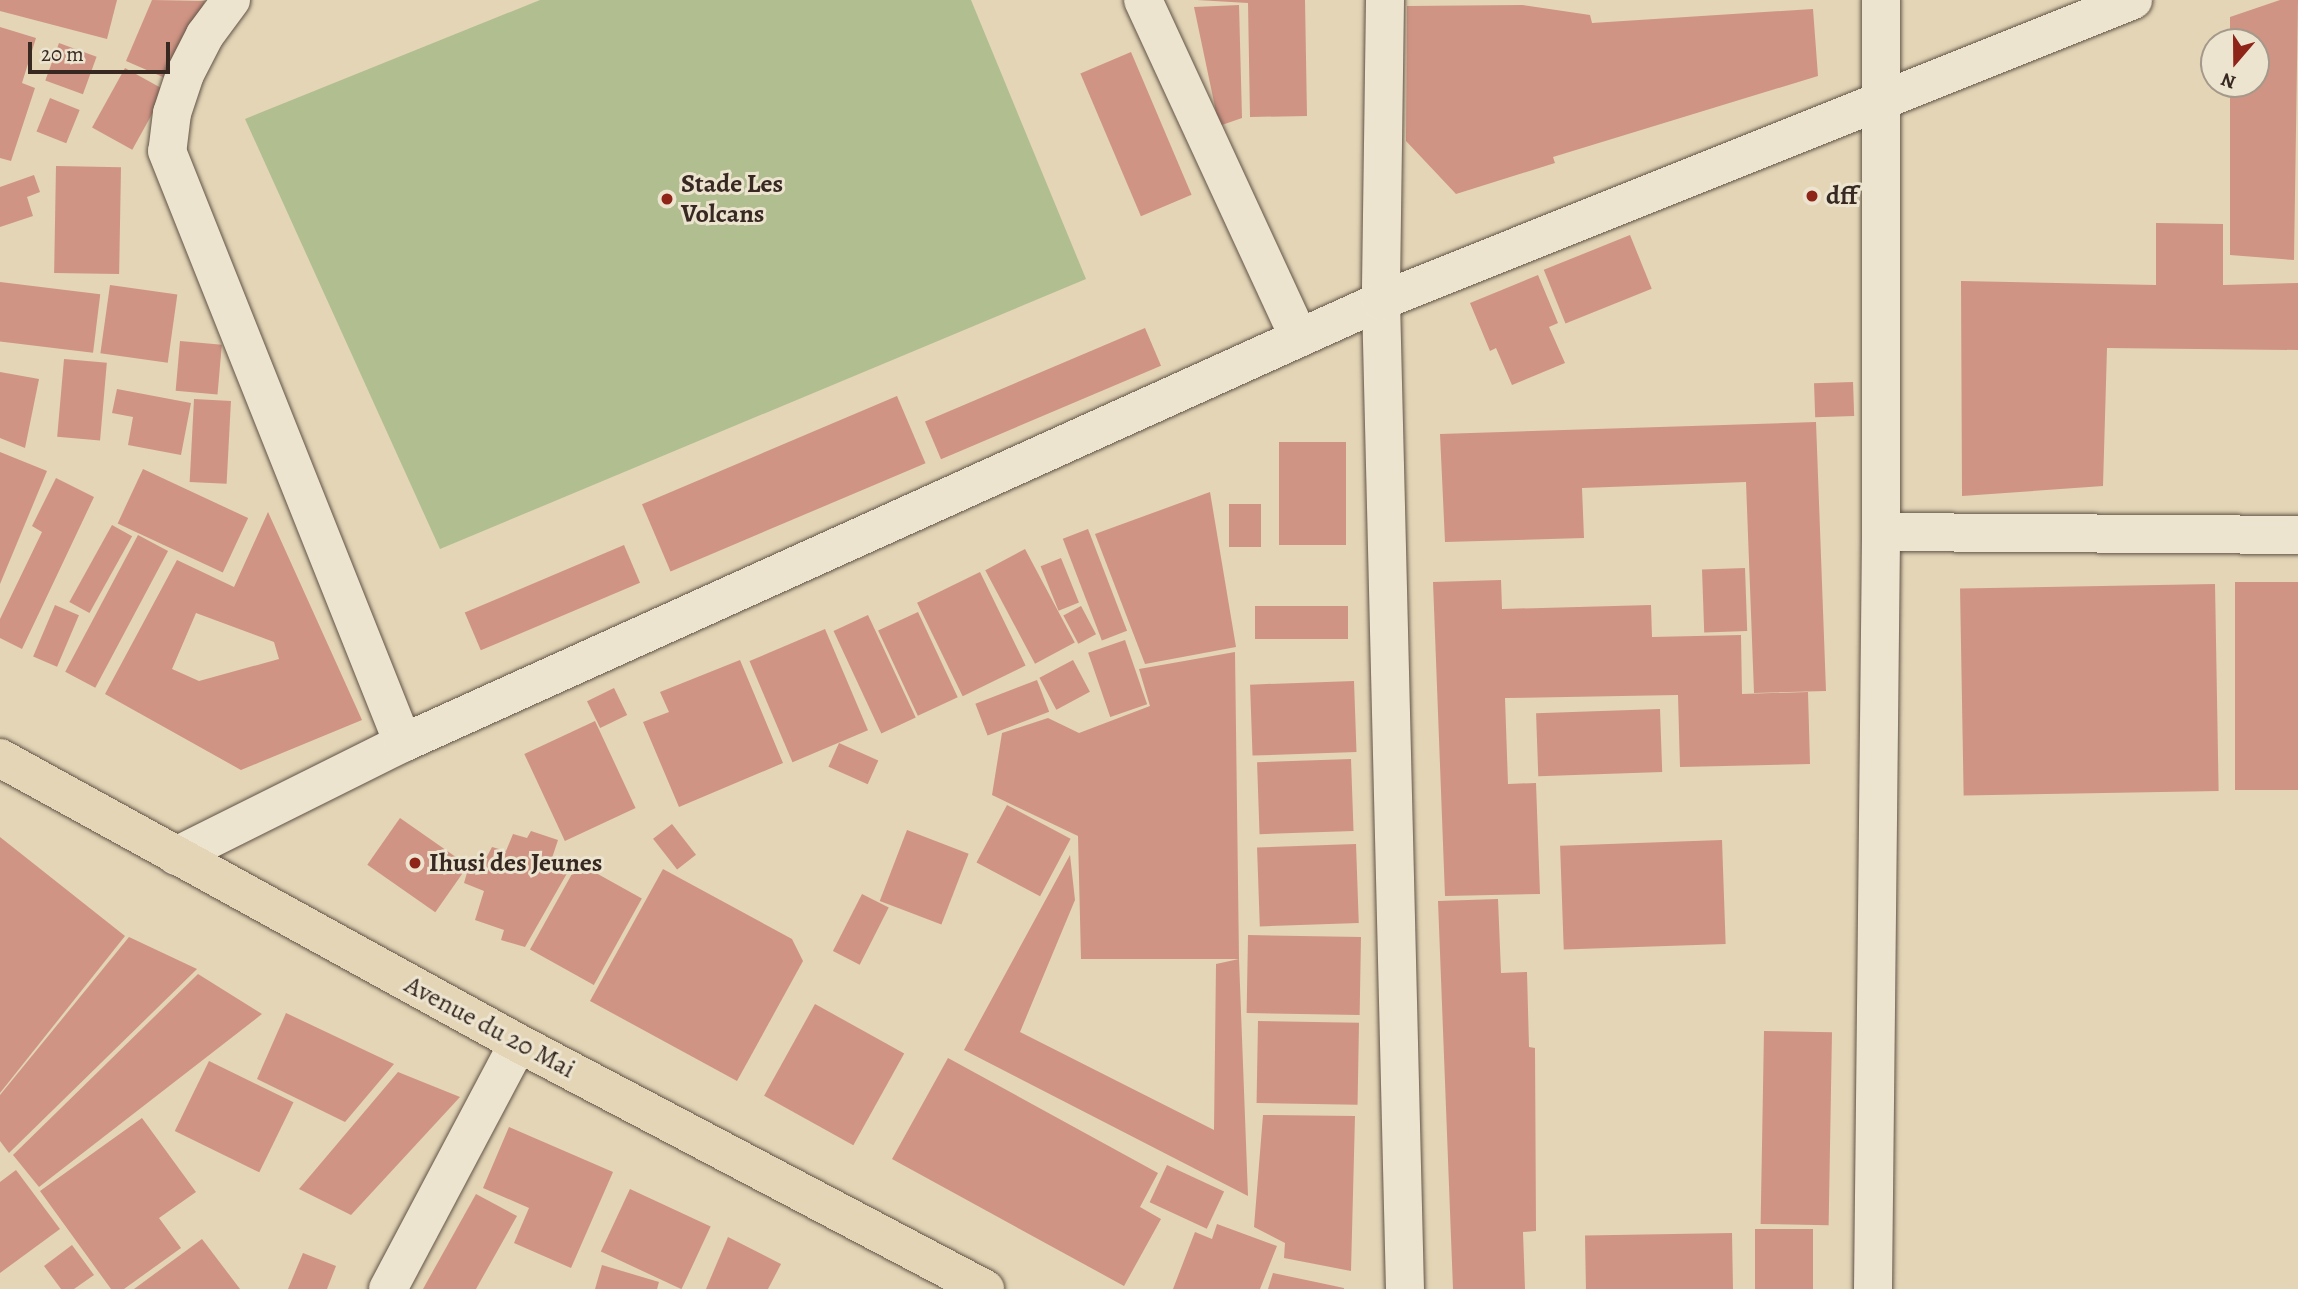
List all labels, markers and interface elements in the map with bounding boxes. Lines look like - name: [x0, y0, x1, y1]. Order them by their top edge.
- scale bar: [32, 28, 173, 72]
- north arrow: [2200, 28, 2270, 98]
- text: 20 m: [41, 40, 84, 68]
- text: N: [2218, 66, 2239, 95]
- place label: Stade Les Volcans: [681, 168, 783, 230]
- place label: dff: [1826, 180, 1857, 212]
- marker: dff: [1804, 188, 1820, 204]
- marker: Stade Les Volcans: [659, 191, 675, 207]
- place label: Ihusi des Jeunes: [429, 847, 602, 879]
- marker: Ihusi des Jeunes: [407, 855, 423, 871]
- street label: Avenue du 20 Mai: [400, 969, 580, 1085]

